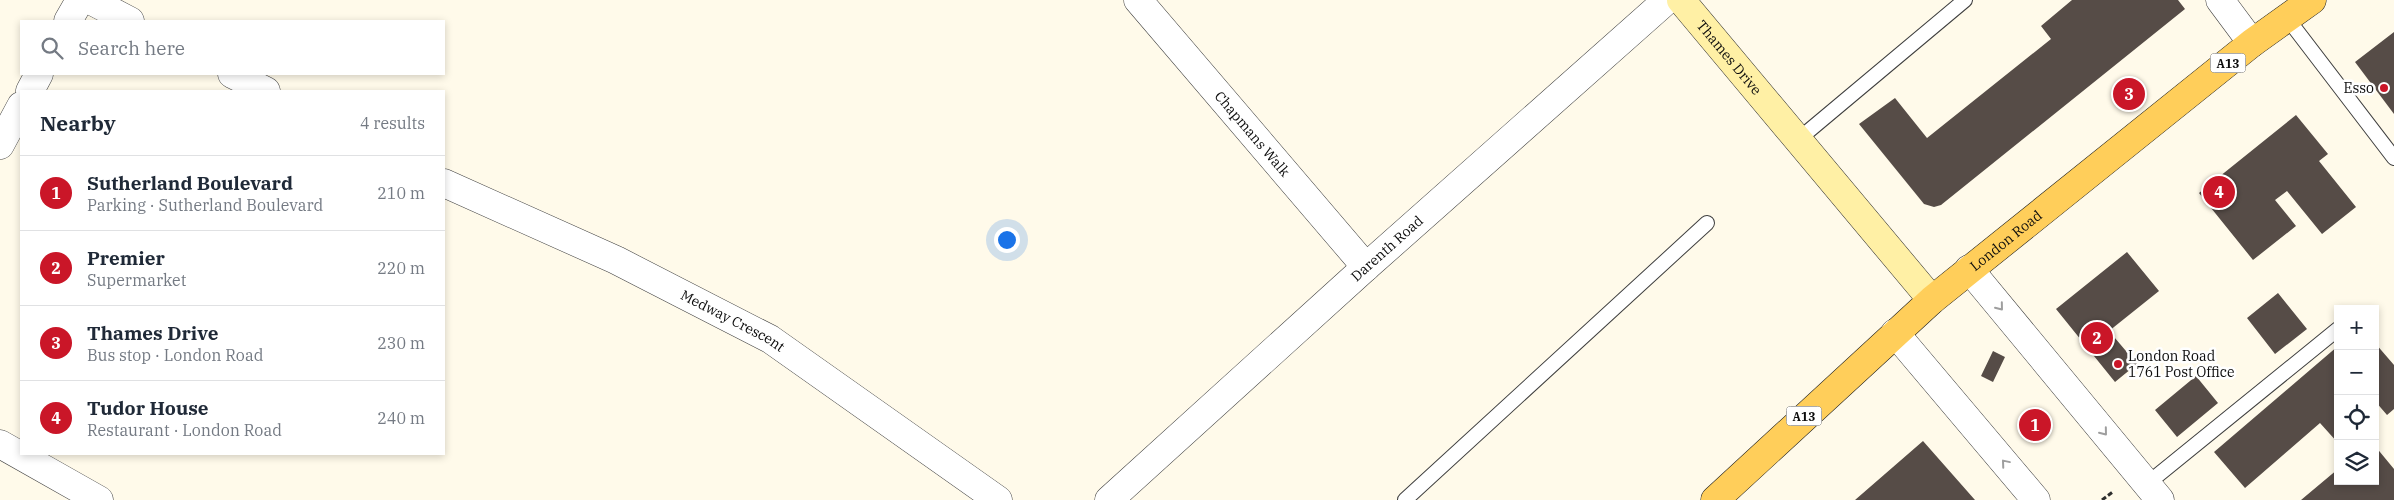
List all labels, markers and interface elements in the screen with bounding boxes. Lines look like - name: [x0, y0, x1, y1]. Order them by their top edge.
- street label: Thames Drive: [1693, 17, 1766, 99]
- search box: [20, 20, 445, 75]
- icon: search: [38, 34, 66, 62]
- text: Search here: [78, 36, 185, 60]
- road number: A13: [2210, 54, 2246, 72]
- pin: 3: [2113, 75, 2145, 113]
- place label: Esso: [2344, 79, 2374, 97]
- marker: Esso: [2378, 82, 2390, 94]
- street label: Chapmans Walk: [1211, 87, 1294, 181]
- text: Nearby: [40, 109, 116, 137]
- text: 4 results: [360, 113, 425, 133]
- text: Sutherland Boulevard: [87, 171, 293, 195]
- pin: 4: [2203, 173, 2235, 211]
- text: 1: [51, 183, 61, 203]
- text: 210 m: [377, 183, 425, 203]
- text: Parking · Sutherland Boulevard: [87, 195, 323, 215]
- street label: London Road: [1966, 206, 2046, 275]
- street label: Darenth Road: [1347, 211, 1427, 285]
- your location: [994, 227, 1020, 253]
- text: Premier: [87, 246, 165, 270]
- text: 2: [51, 258, 61, 278]
- text: 220 m: [377, 258, 425, 278]
- text: Supermarket: [87, 270, 186, 290]
- street label: Medway Crescent: [678, 286, 788, 356]
- one-way arrow: [1995, 301, 2003, 310]
- map controls: [2334, 305, 2379, 485]
- button: +: [2334, 305, 2379, 350]
- pin: 2: [2081, 319, 2113, 357]
- text: Thames Drive: [87, 321, 218, 345]
- text: 3: [51, 333, 61, 353]
- text: 230 m: [377, 333, 425, 353]
- text: Bus stop · London Road: [87, 345, 263, 365]
- place label: London Road 1761 Post Office: [2128, 347, 2234, 381]
- button: −: [2334, 350, 2379, 395]
- marker: London Road 1761 Post Office: [2112, 358, 2124, 370]
- button: locate: [2334, 395, 2379, 440]
- text: Tudor House: [87, 396, 209, 420]
- road number: A13: [1786, 406, 1822, 426]
- pin: 1: [2019, 406, 2051, 444]
- text: 4: [51, 408, 61, 428]
- text: 240 m: [377, 408, 425, 428]
- text: Restaurant · London Road: [87, 420, 282, 440]
- one-way arrow: [2098, 427, 2107, 436]
- button: layers: [2334, 440, 2379, 485]
- one-way arrow: [2001, 459, 2010, 468]

